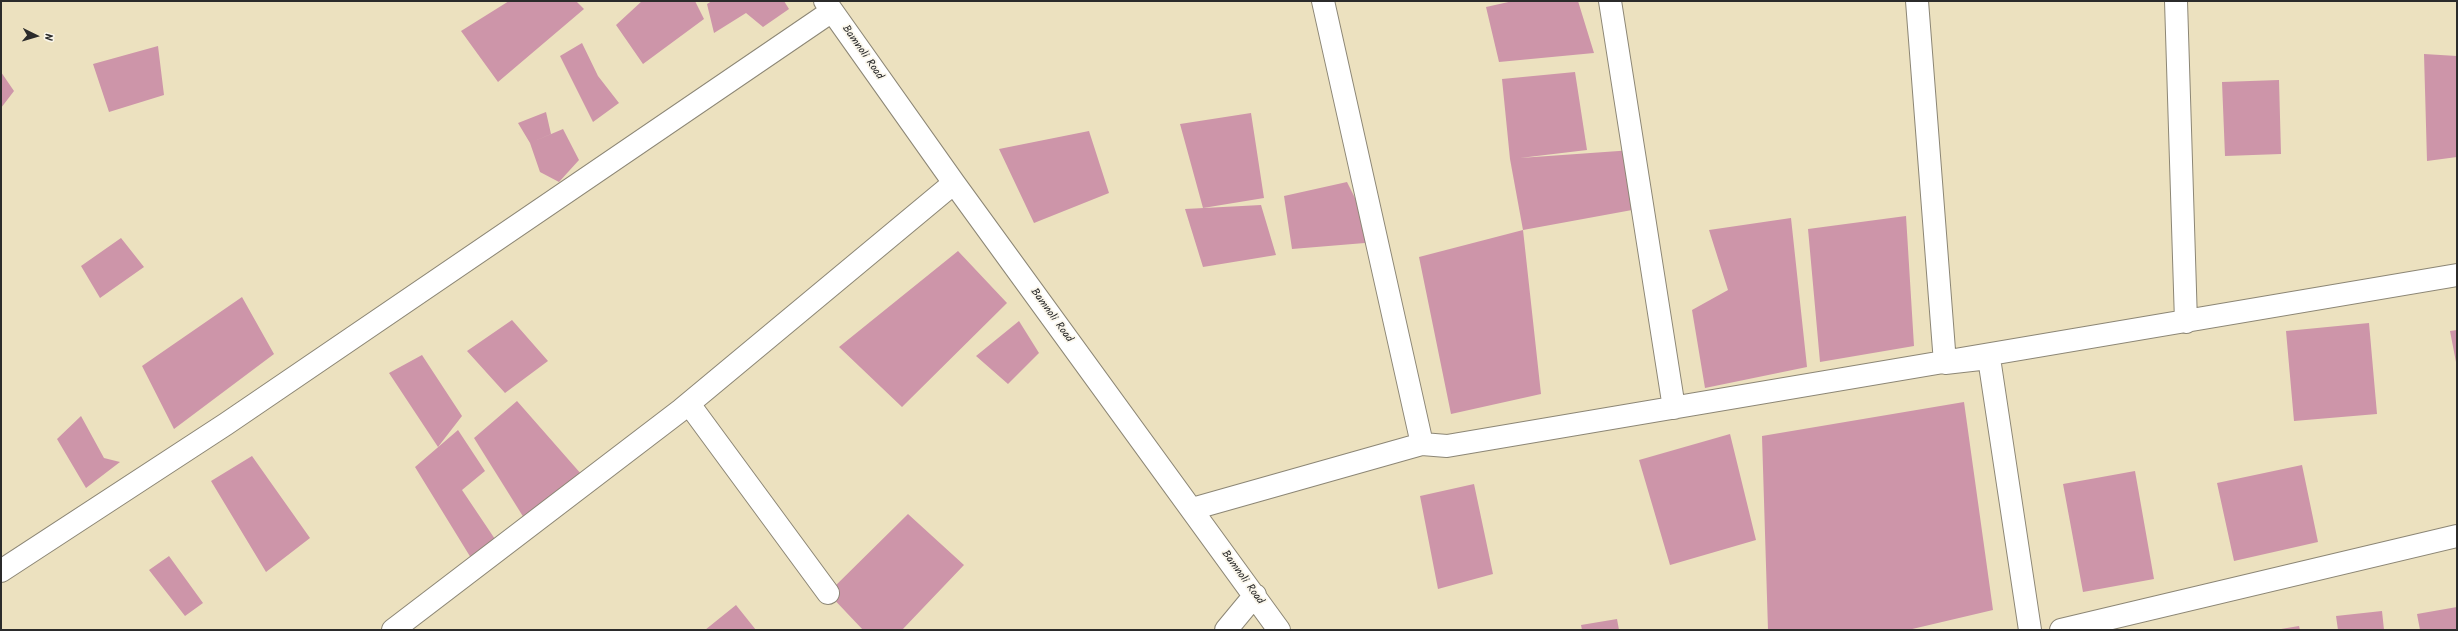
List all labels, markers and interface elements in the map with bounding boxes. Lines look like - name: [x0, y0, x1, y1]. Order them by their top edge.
- north arrow: [16, 16, 56, 56]
- street label: Bamnoli Road: [838, 23, 886, 83]
- text: N: [39, 33, 57, 41]
- street label: Bamnoli Road: [1027, 286, 1075, 346]
- street label: Bamnoli Road: [1218, 548, 1266, 608]

